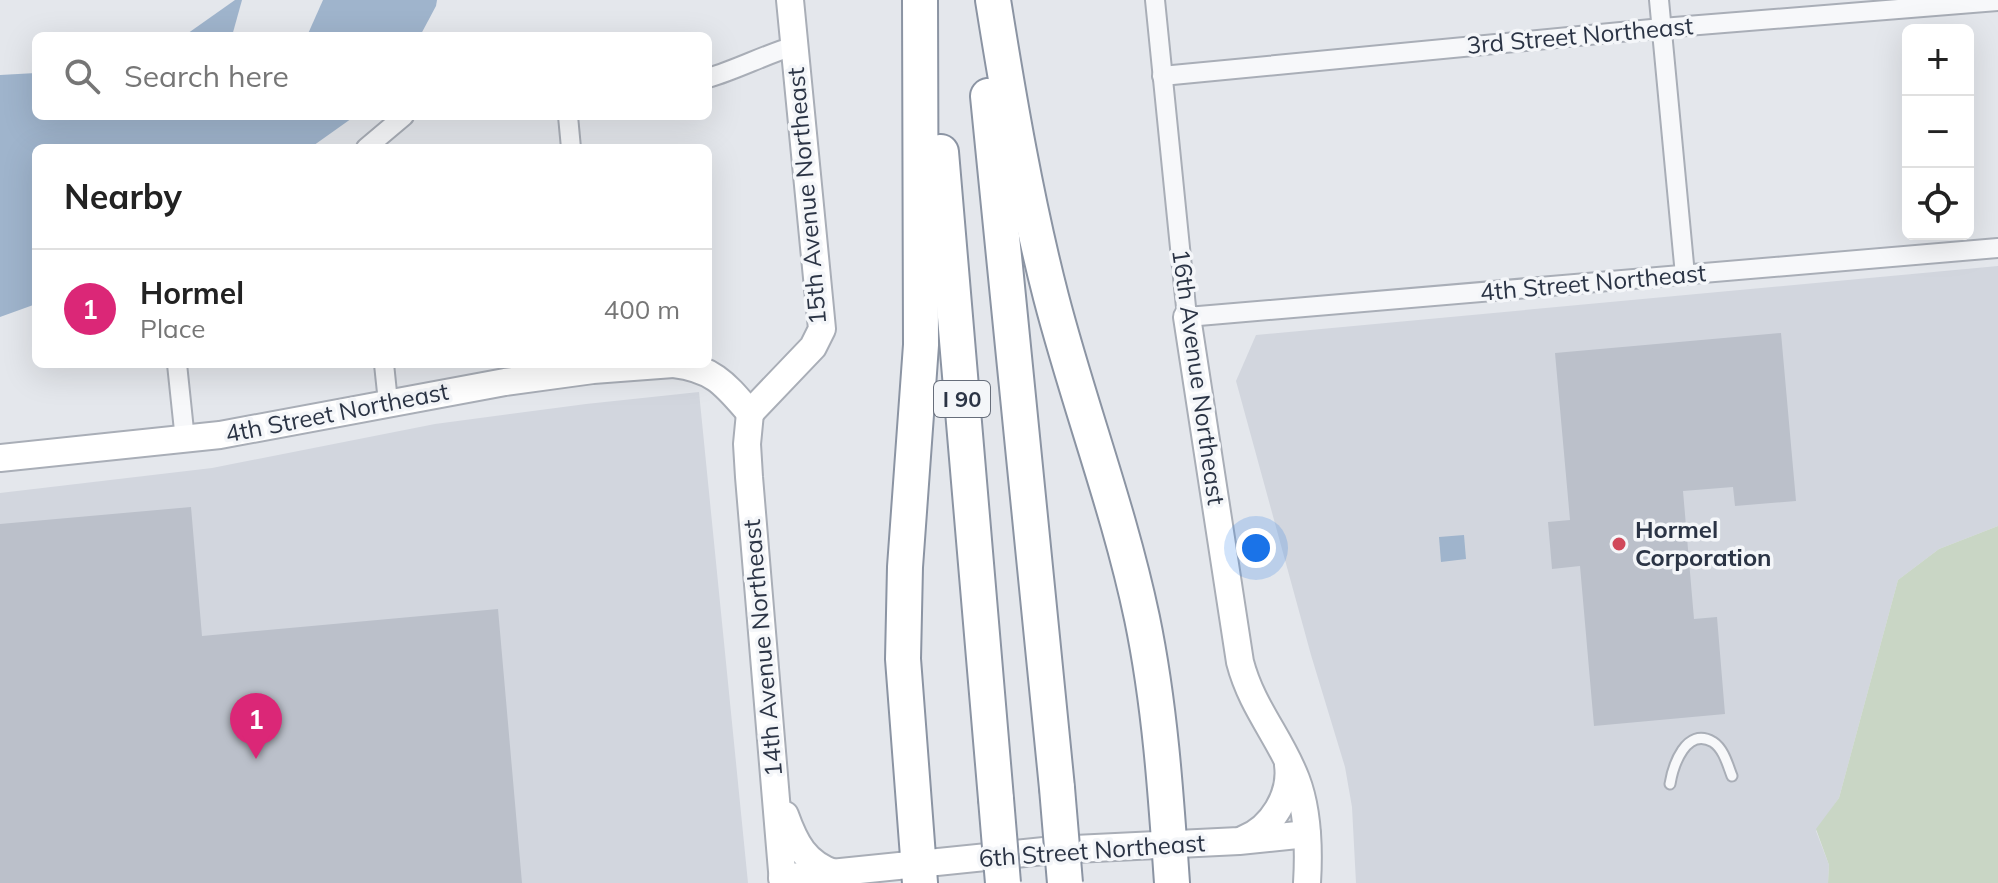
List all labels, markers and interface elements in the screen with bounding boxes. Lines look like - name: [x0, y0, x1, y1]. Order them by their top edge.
- street label: 3rd Street Northeast: [1465, 10, 1694, 60]
- map controls: [1902, 24, 1974, 240]
- button: +: [1902, 24, 1974, 96]
- search box: [32, 32, 712, 120]
- icon: search: [60, 54, 104, 98]
- text: Search here: [124, 57, 289, 95]
- street label: 15th Avenue Northeast: [780, 66, 832, 326]
- button: −: [1902, 96, 1974, 168]
- button: locate: [1902, 168, 1974, 240]
- text: Nearby: [64, 175, 182, 218]
- street label: 16th Avenue Northeast: [1166, 247, 1232, 507]
- street label: 4th Street Northeast: [1479, 257, 1707, 307]
- text: Hormel: [140, 274, 244, 312]
- text: 1: [82, 293, 98, 326]
- text: 400 m: [604, 293, 680, 326]
- text: Place: [140, 312, 205, 345]
- street label: 4th Street Northeast: [223, 376, 451, 448]
- road number: I 90: [934, 381, 990, 417]
- place label: Hormel Corporation: [1635, 514, 1772, 572]
- street label: 14th Avenue Northeast: [736, 518, 788, 778]
- your location: [1236, 528, 1276, 568]
- marker: Hormel Corporation: [1610, 535, 1628, 553]
- pin: 1: [230, 693, 282, 759]
- street label: 6th Street Northeast: [978, 827, 1206, 873]

